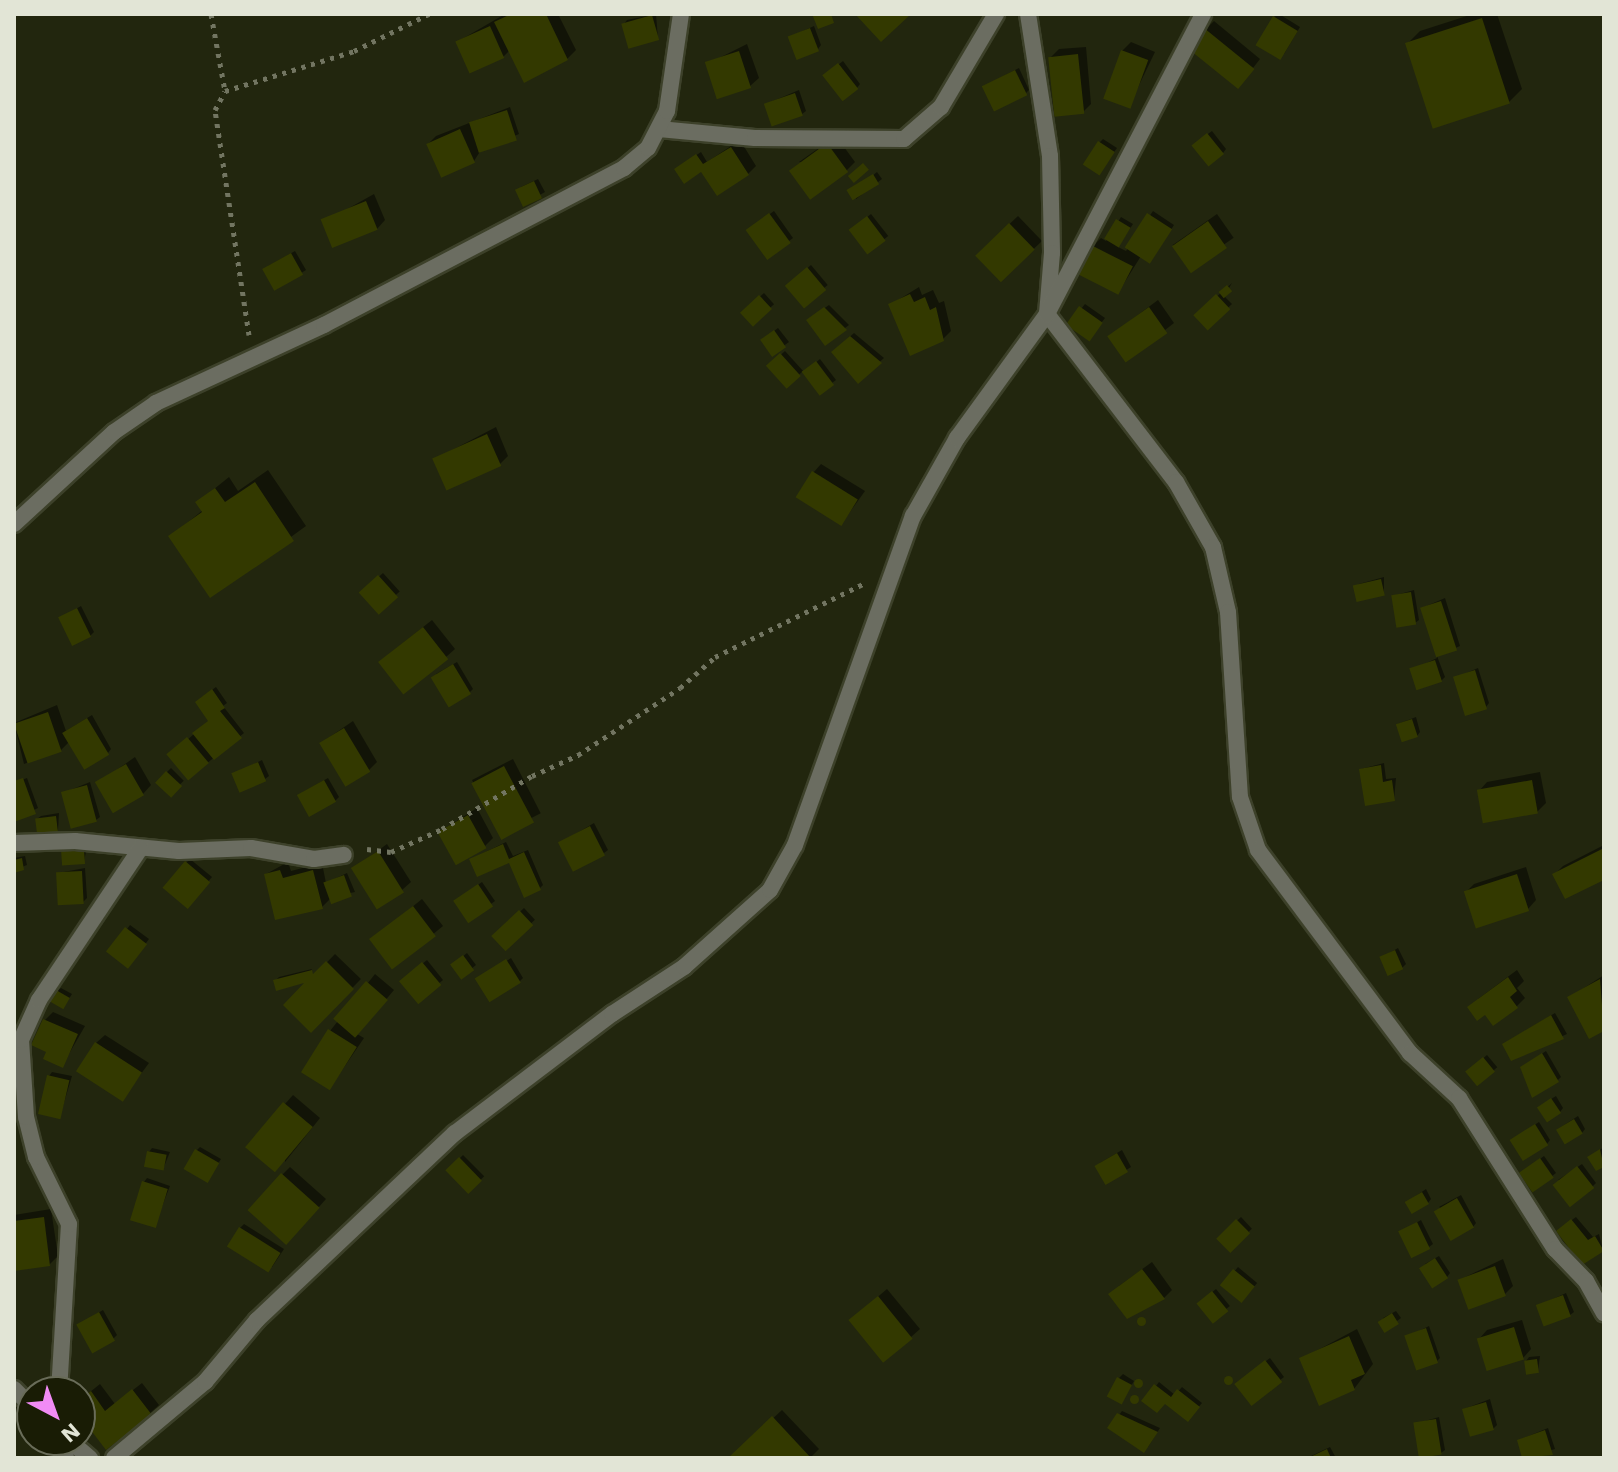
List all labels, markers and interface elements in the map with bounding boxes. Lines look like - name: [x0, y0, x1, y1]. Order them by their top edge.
- north arrow: [16, 1376, 96, 1456]
- text: N: [56, 1418, 85, 1448]

